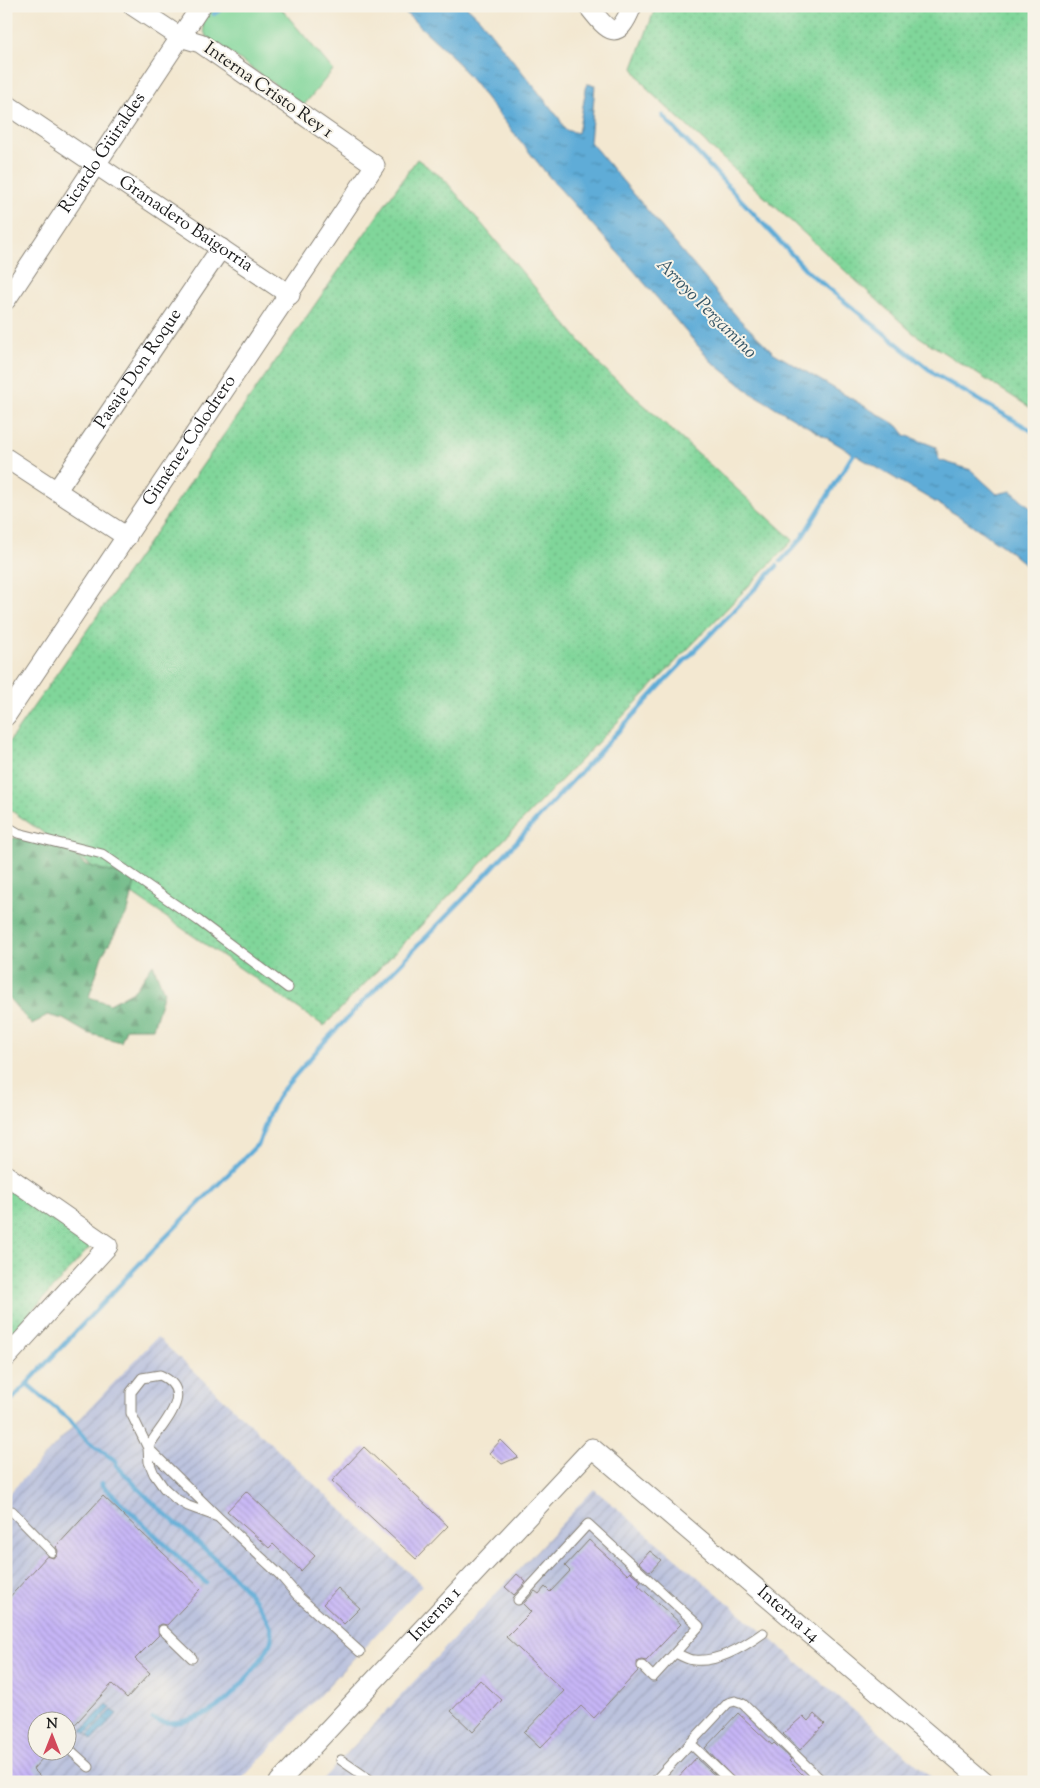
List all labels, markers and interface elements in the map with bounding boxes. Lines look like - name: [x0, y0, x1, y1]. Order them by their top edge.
- street label: Interna Cristo Rey 1: [198, 36, 338, 146]
- street label: Ricardo Güiraldes: [54, 88, 153, 219]
- street label: Granadero Baigorria: [113, 170, 258, 279]
- water label: Arroyo Pergamino: [650, 253, 762, 365]
- street label: Pasaje Don Roque: [89, 304, 189, 434]
- street label: Giménez Colodrero: [137, 370, 244, 512]
- street label: Interna 14: [751, 1580, 825, 1649]
- street label: Interna 1: [403, 1582, 468, 1648]
- north arrow: [28, 1710, 78, 1760]
- text: N: [46, 1715, 58, 1735]

